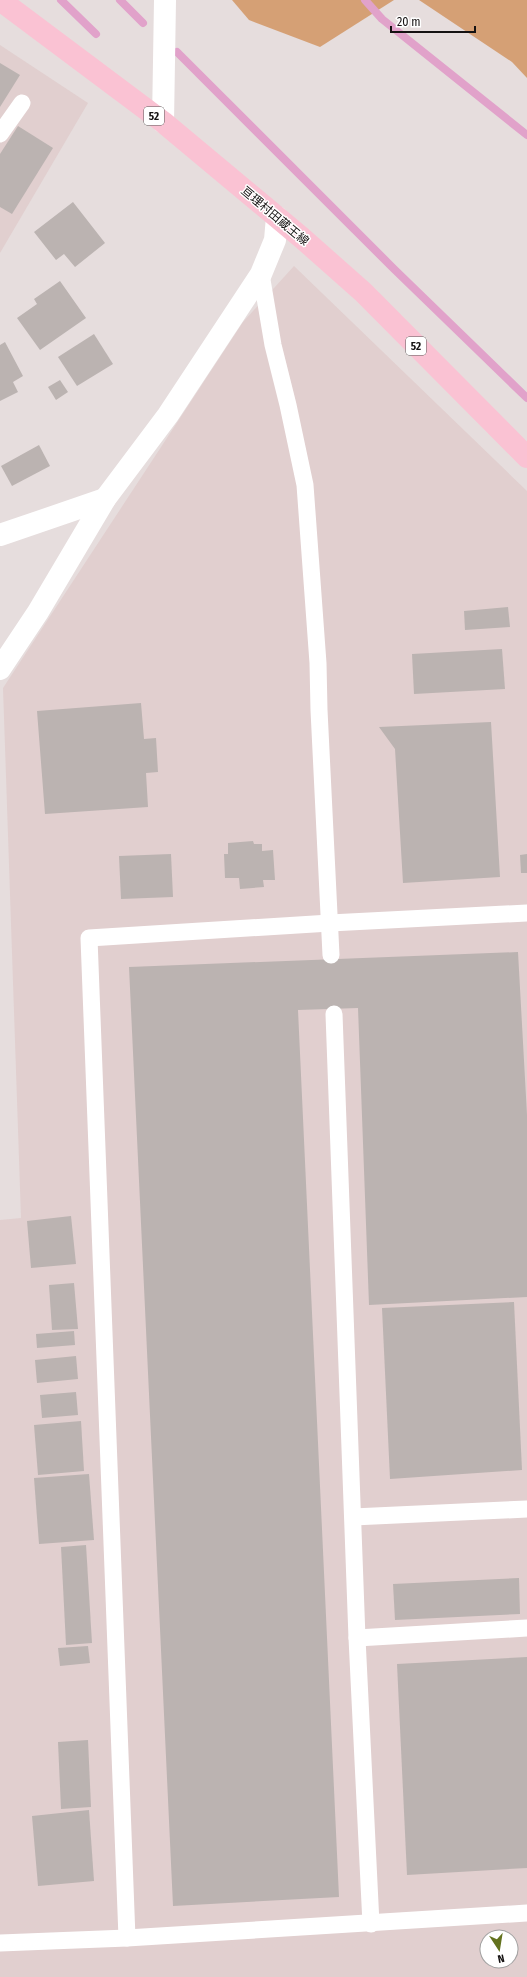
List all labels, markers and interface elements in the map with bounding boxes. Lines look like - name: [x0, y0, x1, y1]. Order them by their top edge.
- scale bar: [391, 8, 475, 34]
- text: 20 m: [397, 15, 421, 29]
- road number: 52: [144, 107, 164, 125]
- street label: 亘理村田蔵王線: [238, 184, 312, 248]
- road number: 52: [406, 337, 426, 355]
- north arrow: [479, 1929, 519, 1969]
- text: N: [496, 1951, 506, 1965]

